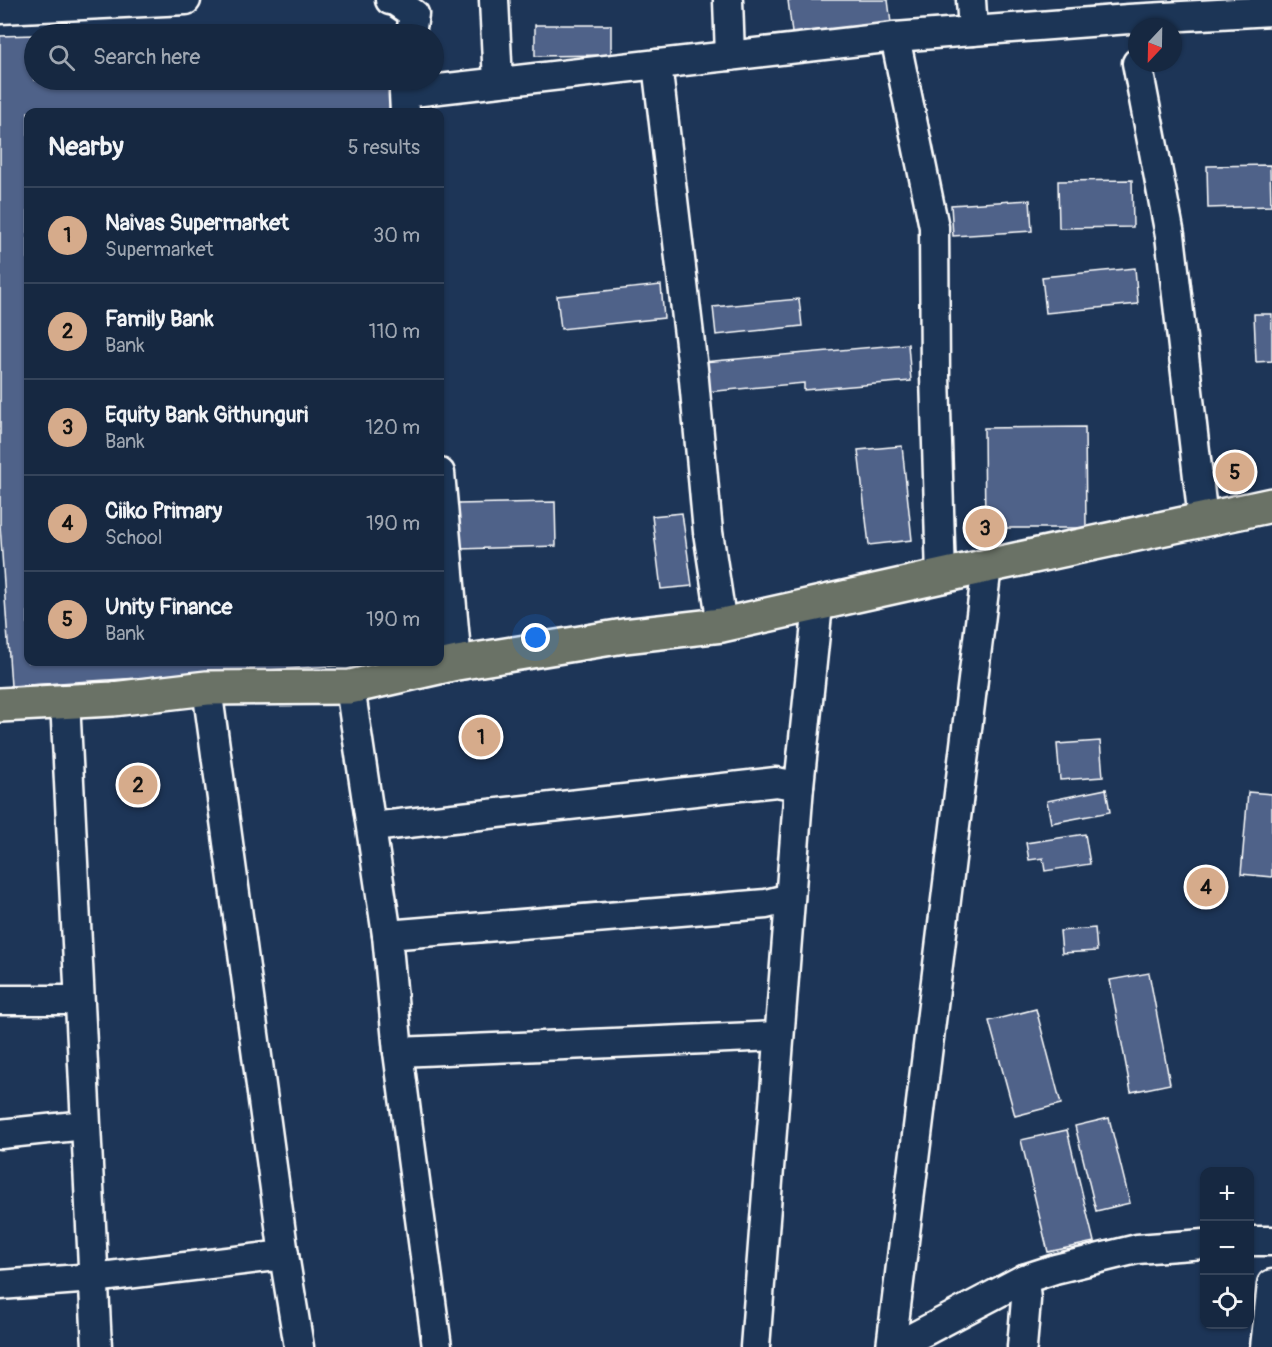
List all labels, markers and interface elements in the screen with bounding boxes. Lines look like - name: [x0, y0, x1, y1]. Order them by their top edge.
- north arrow: [1128, 18, 1182, 72]
- search box: [24, 24, 444, 90]
- icon: search: [45, 41, 78, 74]
- text: Search here: [93, 43, 200, 71]
- text: Nearby: [48, 131, 124, 163]
- text: 5 results: [348, 135, 420, 160]
- text: Naivas Supermarket: [105, 209, 289, 237]
- text: 1: [64, 223, 71, 248]
- text: 30 m: [373, 223, 420, 248]
- text: Supermarket: [105, 237, 214, 262]
- text: Family Bank: [105, 305, 214, 333]
- text: 2: [62, 319, 73, 344]
- text: 110 m: [369, 319, 420, 344]
- text: Bank: [105, 333, 145, 358]
- text: Equity Bank Githunguri: [105, 401, 308, 429]
- text: 3: [62, 415, 73, 440]
- text: 120 m: [365, 415, 420, 440]
- text: Bank: [105, 429, 145, 454]
- pin: 5: [1216, 450, 1254, 494]
- text: Ciiko Primary: [105, 497, 222, 525]
- pin: 3: [966, 506, 1004, 550]
- text: 4: [62, 511, 73, 536]
- text: 190 m: [366, 511, 420, 536]
- text: School: [105, 525, 162, 550]
- text: Unity Finance: [105, 593, 232, 621]
- text: 5: [62, 607, 73, 632]
- text: 190 m: [366, 607, 420, 632]
- text: Bank: [105, 621, 145, 646]
- your location: [521, 623, 550, 652]
- pin: 1: [462, 714, 500, 760]
- pin: 2: [118, 762, 158, 808]
- pin: 4: [1186, 864, 1226, 910]
- map controls: [1200, 1167, 1254, 1329]
- button: +: [1200, 1167, 1254, 1221]
- button: −: [1200, 1221, 1254, 1275]
- button: locate: [1200, 1275, 1254, 1329]

